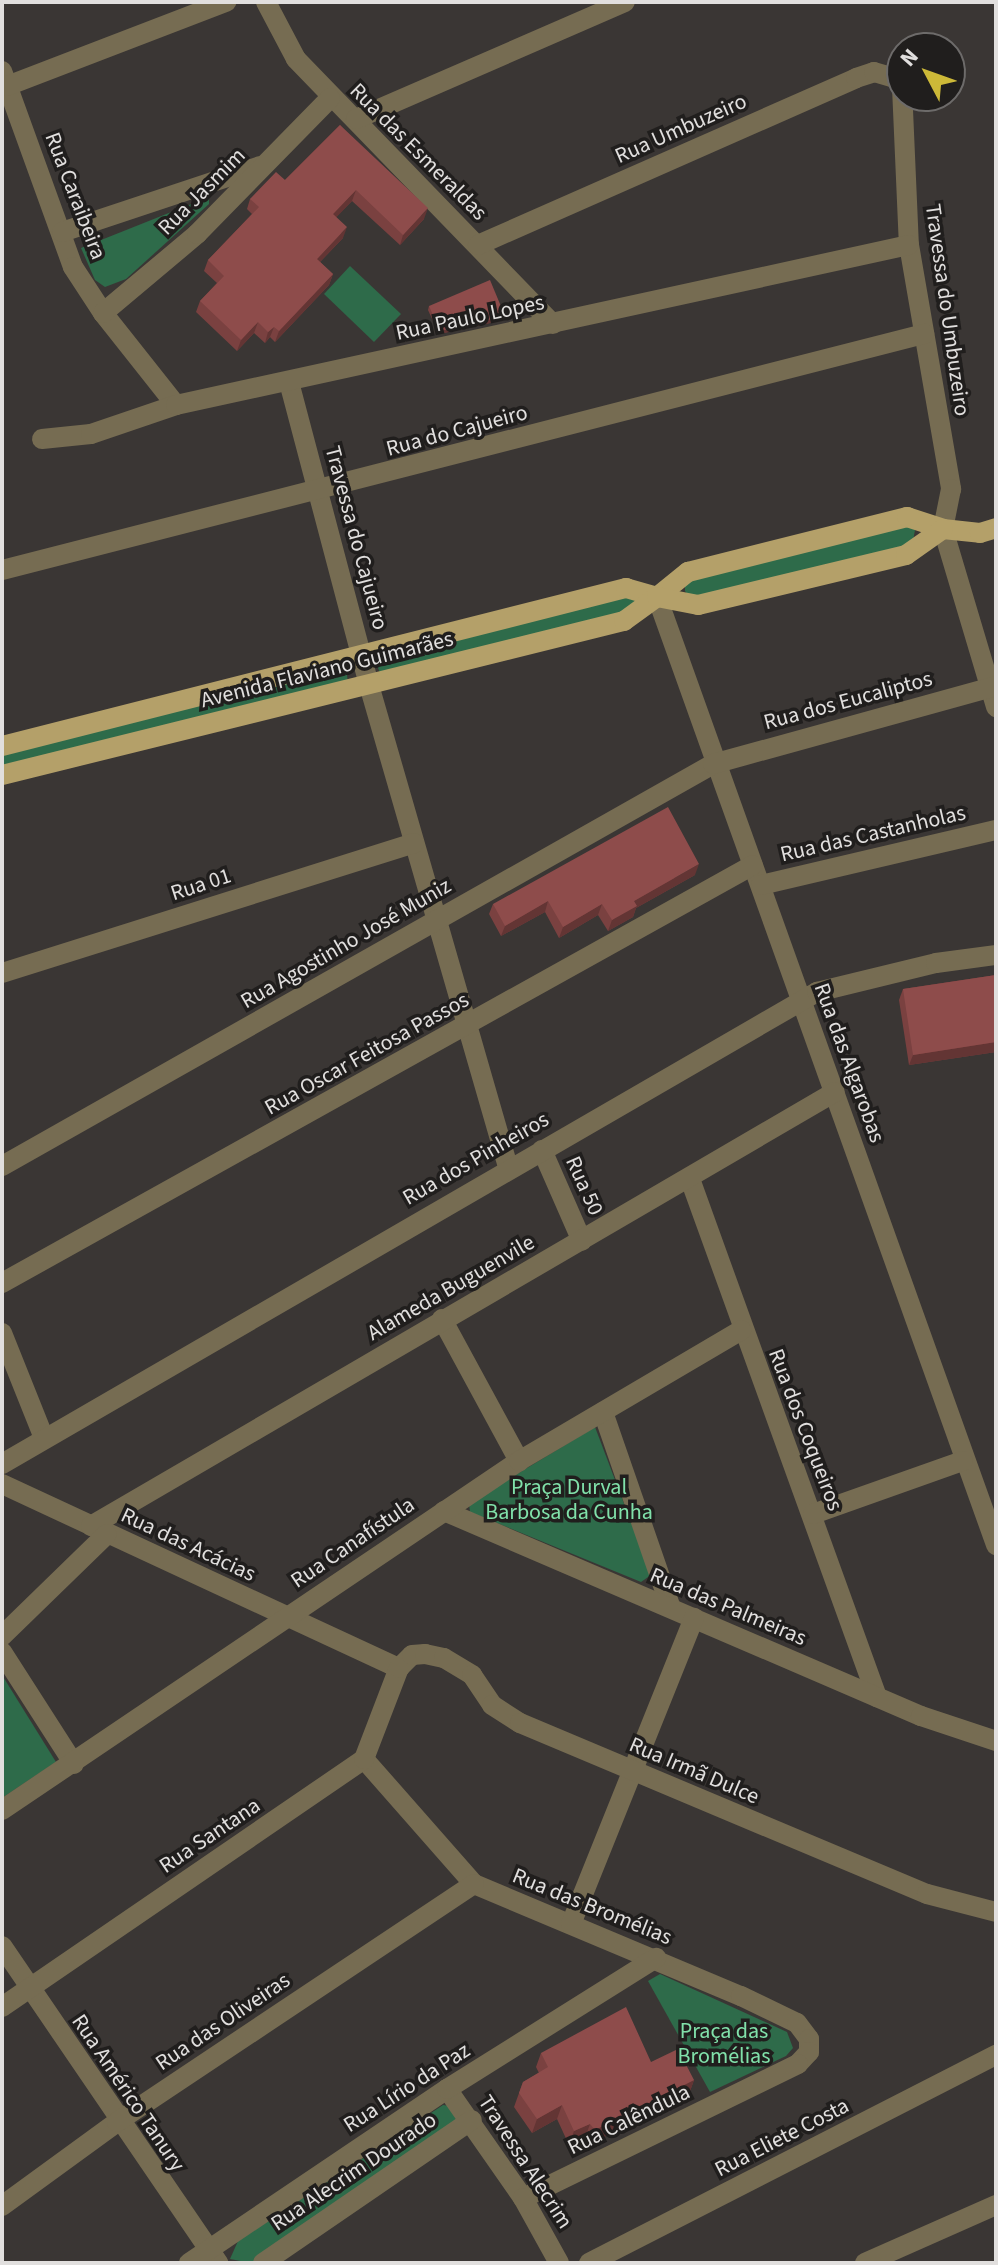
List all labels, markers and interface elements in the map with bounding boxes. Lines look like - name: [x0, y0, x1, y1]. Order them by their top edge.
- north arrow: [886, 32, 966, 112]
- text: N: [893, 42, 926, 74]
- street label: Rua das Esmeraldas: [344, 78, 492, 226]
- street label: Rua Umbuzeiro: [611, 88, 751, 170]
- street label: Rua Caraibeira: [39, 129, 111, 263]
- street label: Rua Jasmim: [153, 143, 251, 241]
- street label: Travessa do Umbuzeiro: [919, 202, 975, 418]
- street label: Rua Paulo Lopes: [393, 289, 547, 347]
- street label: Rua do Cajueiro: [383, 399, 531, 463]
- street label: Travessa do Cajueiro: [319, 443, 393, 633]
- street label: Avenida Flaviano Guimarães: [198, 626, 456, 714]
- street label: Rua dos Eucaliptos: [761, 666, 935, 736]
- street label: Rua das Castanholas: [778, 800, 968, 868]
- street label: Rua 01: [168, 863, 234, 907]
- street label: Rua Agostinho José Muniz: [236, 873, 456, 1015]
- street label: Rua das Algarobas: [808, 980, 890, 1146]
- street label: Rua Oscar Feitosa Passos: [260, 987, 474, 1121]
- street label: Rua dos Pinheiros: [398, 1106, 554, 1212]
- street label: Rua 50: [559, 1152, 609, 1220]
- street label: Alameda Buguenvile: [363, 1229, 539, 1347]
- street label: Rua dos Coqueiros: [762, 1345, 848, 1515]
- park label: Praça Durval Barbosa da Cunha: [485, 1474, 653, 1526]
- street label: Rua Canafístula: [286, 1492, 420, 1594]
- street label: Rua das Acácias: [116, 1502, 260, 1588]
- street label: Rua das Palmeiras: [646, 1562, 810, 1652]
- street label: Rua Irmã Dulce: [625, 1732, 763, 1810]
- street label: Rua Santana: [155, 1793, 265, 1879]
- street label: Rua das Bromélias: [508, 1863, 676, 1951]
- street label: Rua das Oliveiras: [151, 1967, 295, 2077]
- street label: Rua Américo Tanury: [66, 2009, 190, 2177]
- park label: Praça das Bromélias: [678, 2018, 770, 2070]
- street label: Rua Lírio da Paz: [339, 2037, 475, 2139]
- street label: Rua Calêndula: [563, 2079, 695, 2161]
- street label: Travessa Alecrim: [472, 2090, 578, 2234]
- street label: Rua Eliete Costa: [711, 2093, 853, 2183]
- street label: Rua Alecrim Dourado: [266, 2107, 442, 2237]

